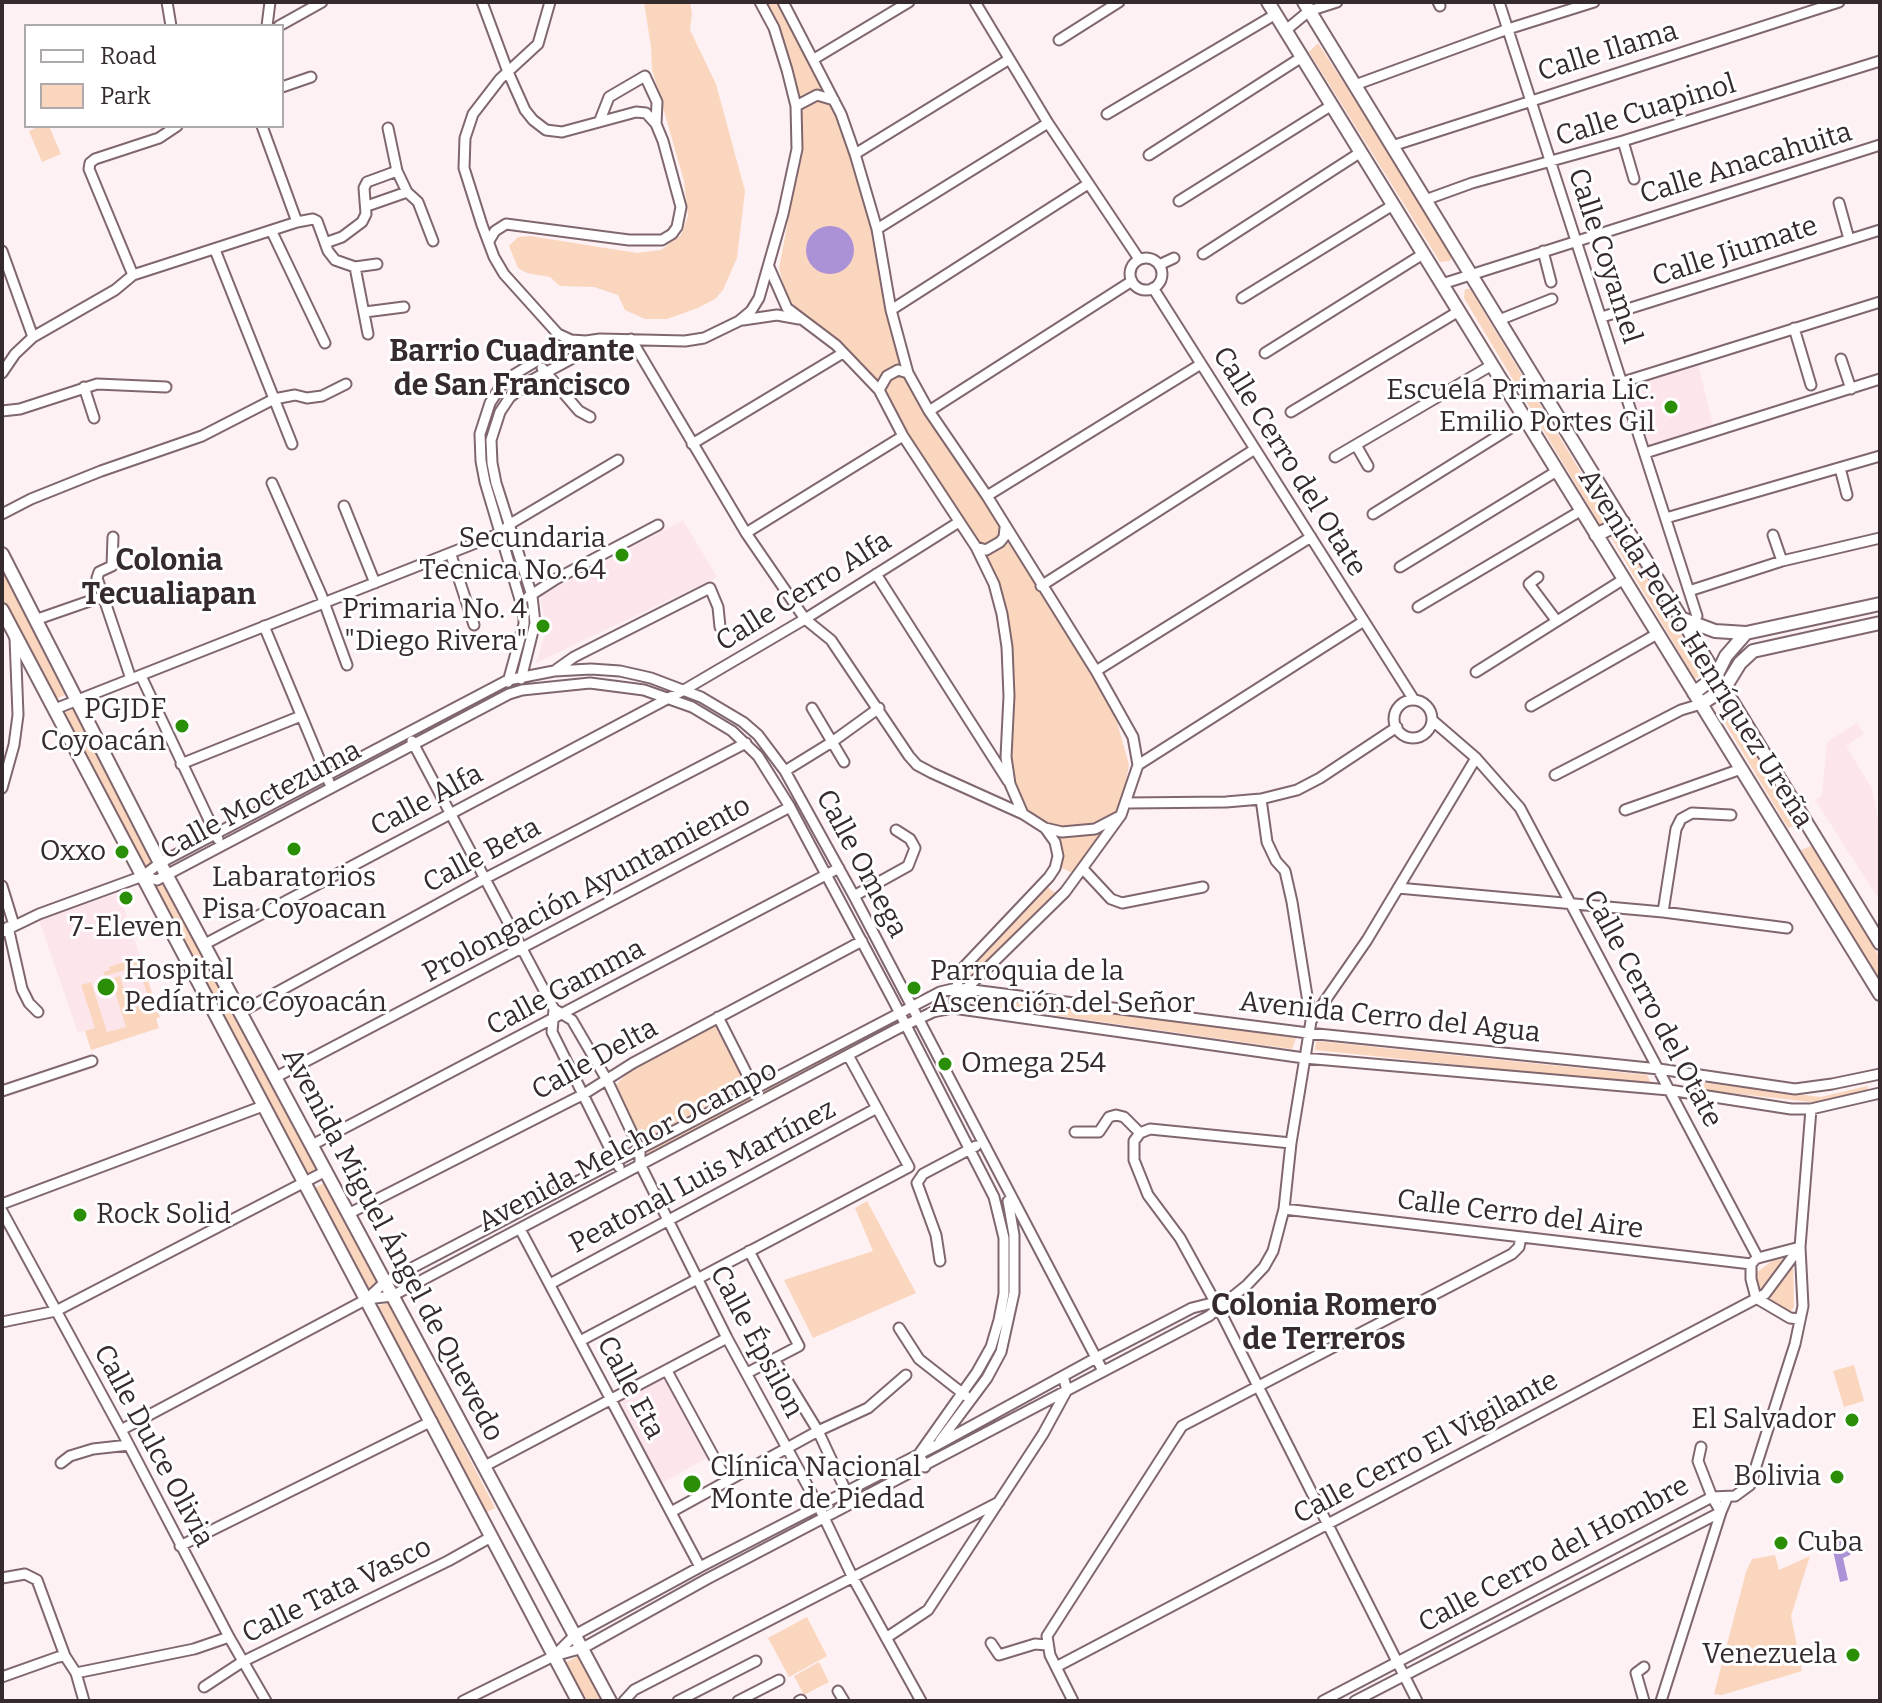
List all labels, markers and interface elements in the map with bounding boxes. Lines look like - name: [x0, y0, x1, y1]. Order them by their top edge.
- street label: Calle Ilama: [1534, 15, 1682, 89]
- legend: [24, 24, 284, 128]
- text: Road: [100, 42, 156, 70]
- street label: Calle Cuapinol: [1552, 68, 1740, 154]
- text: Park: [100, 82, 151, 110]
- street label: Calle Anacahuita: [1636, 116, 1856, 212]
- street label: Calle Coyamel: [1560, 164, 1648, 348]
- street label: Calle Jiumate: [1648, 209, 1822, 295]
- district label: Barrio Cuadrante de San Francisco: [389, 335, 635, 406]
- street label: Calle Cerro del Otate: [1205, 341, 1373, 583]
- place label: Escuela Primaria Lic. Emilio Portes Gil: [1386, 374, 1655, 440]
- marker: Escuela Primaria Lic. Emilio Portes Gil: [1662, 398, 1680, 416]
- street label: Avenida Pedro Henríquez Ureña: [1570, 463, 1820, 835]
- place label: Secundaria Tecnica No. 64: [419, 522, 606, 588]
- street label: Calle Cerro Alfa: [710, 525, 898, 659]
- district label: Colonia Tecualiapan: [82, 544, 256, 614]
- marker: Secundaria Tecnica No. 64: [613, 546, 631, 564]
- place label: Primaria No. 4 "Diego Rivera": [342, 593, 527, 659]
- marker: Primaria No. 4 "Diego Rivera": [534, 617, 552, 635]
- place label: PGJDF Coyoacán: [41, 693, 166, 759]
- marker: PGJDF Coyoacán: [173, 717, 191, 735]
- street label: Calle Moctezuma: [155, 734, 367, 868]
- street label: Calle Alfa: [365, 757, 489, 845]
- street label: Calle Omega: [808, 784, 914, 944]
- street label: Prolongación Ayuntamiento: [418, 789, 756, 991]
- street label: Calle Beta: [418, 811, 546, 901]
- place label: Oxxo: [40, 835, 106, 869]
- marker: Labaratorios Pisa Coyoacan: [285, 840, 303, 858]
- marker: Oxxo: [113, 843, 131, 861]
- place label: Labaratorios Pisa Coyoacan: [202, 861, 386, 927]
- street label: Calle Cerro del Otate: [1575, 884, 1729, 1134]
- marker: 7-Eleven: [117, 889, 135, 907]
- place label: 7-Eleven: [69, 911, 183, 945]
- street label: Calle Gamma: [481, 932, 651, 1044]
- place label: Hospital Pedíatrico Coyoacán: [124, 954, 387, 1020]
- place label: Parroquia de la Ascención del Señor: [930, 955, 1195, 1021]
- marker: Hospital Pedíatrico Coyoacán: [95, 976, 117, 998]
- marker: Parroquia de la Ascención del Señor: [905, 979, 923, 997]
- street label: Avenida Cerro del Agua: [1238, 985, 1542, 1051]
- street label: Calle Delta: [526, 1012, 664, 1108]
- street label: Avenida Miguel Ángel de Quevedo: [274, 1043, 510, 1447]
- place label: Omega 254: [961, 1047, 1106, 1081]
- street label: Avenida Melchor Ocampo: [473, 1054, 783, 1240]
- marker: Omega 254: [936, 1055, 954, 1073]
- street label: Peatonal Luis Martínez: [564, 1093, 842, 1261]
- street label: Calle Cerro del Aire: [1395, 1183, 1645, 1247]
- place label: Rock Solid: [96, 1198, 231, 1232]
- marker: Rock Solid: [71, 1206, 89, 1224]
- street label: Calle Épsilon: [702, 1260, 810, 1424]
- district label: Colonia Romero de Terreros: [1211, 1289, 1437, 1360]
- street label: Calle Eta: [589, 1331, 671, 1445]
- street label: Calle Dulce Olivia: [86, 1339, 220, 1553]
- street label: Calle Cerro El Vigilante: [1288, 1364, 1564, 1532]
- place label: El Salvador: [1691, 1403, 1836, 1437]
- marker: El Salvador: [1843, 1411, 1861, 1429]
- place label: Clínica Nacional Monte de Piedad: [710, 1451, 925, 1517]
- place label: Bolivia: [1733, 1460, 1821, 1494]
- marker: Bolivia: [1828, 1468, 1846, 1486]
- street label: Calle Cerro del Hombre: [1413, 1469, 1695, 1641]
- marker: Clínica Nacional Monte de Piedad: [681, 1473, 703, 1495]
- place label: Cuba: [1797, 1526, 1863, 1560]
- street label: Calle Tata Vasco: [237, 1531, 437, 1651]
- marker: Cuba: [1772, 1534, 1790, 1552]
- place label: Venezuela: [1702, 1638, 1837, 1672]
- marker: Venezuela: [1844, 1646, 1862, 1664]

